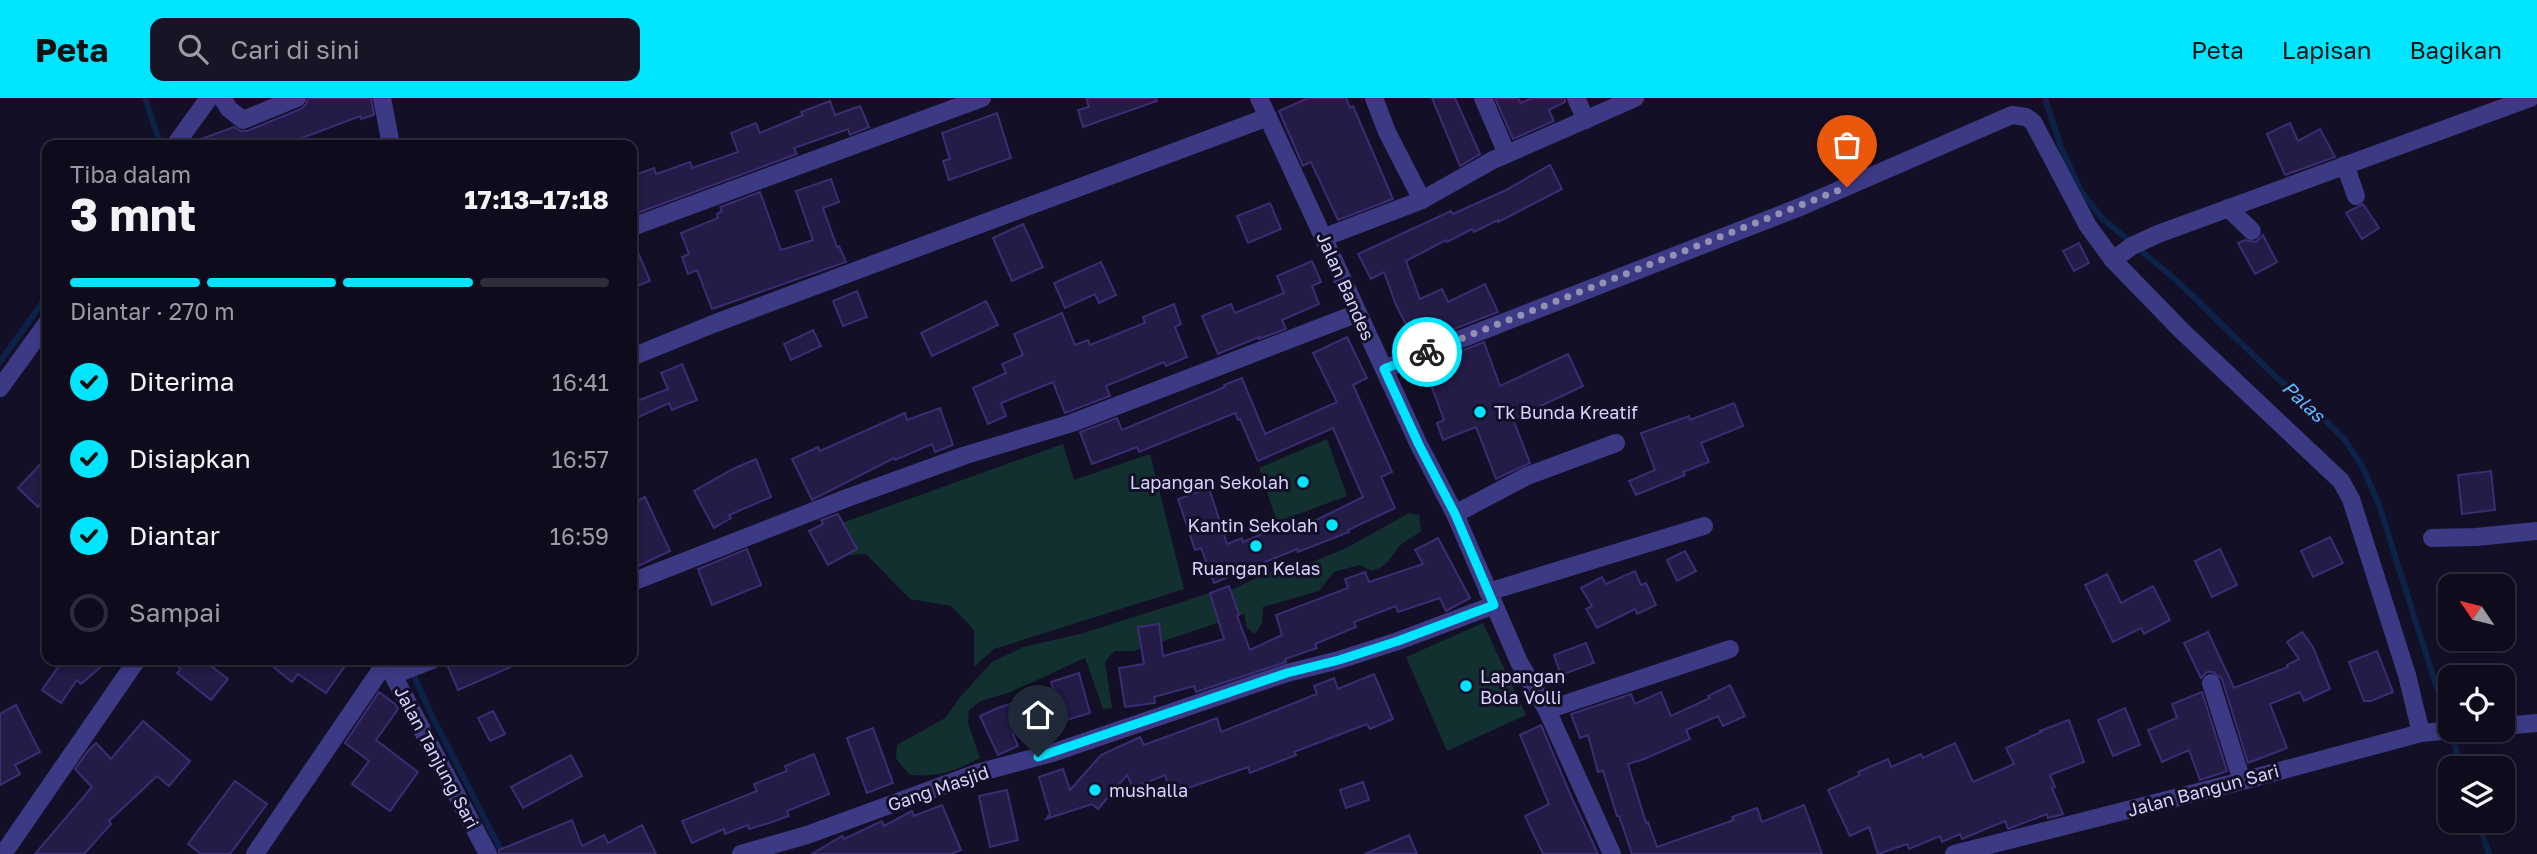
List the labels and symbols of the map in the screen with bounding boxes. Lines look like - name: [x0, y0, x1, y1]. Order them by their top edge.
- pin: [1817, 115, 1877, 187]
- street label: Jalan Bandes: [1312, 229, 1380, 343]
- courier: [1392, 317, 1462, 387]
- water label: Palas: [2278, 376, 2331, 427]
- place label: Tk Bunda Kreatif: [1494, 401, 1638, 423]
- marker: Tk Bunda Kreatif: [1472, 404, 1488, 420]
- place label: Lapangan Sekolah: [1130, 471, 1289, 493]
- marker: Lapangan Sekolah: [1295, 474, 1311, 490]
- place label: Kantin Sekolah: [1188, 514, 1318, 536]
- marker: Kantin Sekolah: [1324, 517, 1340, 533]
- marker: Ruangan Kelas: [1248, 538, 1264, 554]
- place label: Ruangan Kelas: [1192, 557, 1320, 579]
- north arrow: [2438, 574, 2515, 651]
- place label: Lapangan Bola Volli: [1480, 665, 1565, 708]
- marker: Lapangan Bola Volli: [1458, 678, 1474, 694]
- street label: Jalan Tanjung Sari: [390, 682, 484, 832]
- pin: [1008, 685, 1068, 757]
- street label: Jalan Bangun Sari: [2125, 759, 2281, 821]
- street label: Gang Masjid: [885, 760, 991, 816]
- place label: mushalla: [1109, 779, 1188, 801]
- marker: mushalla: [1087, 782, 1103, 798]

